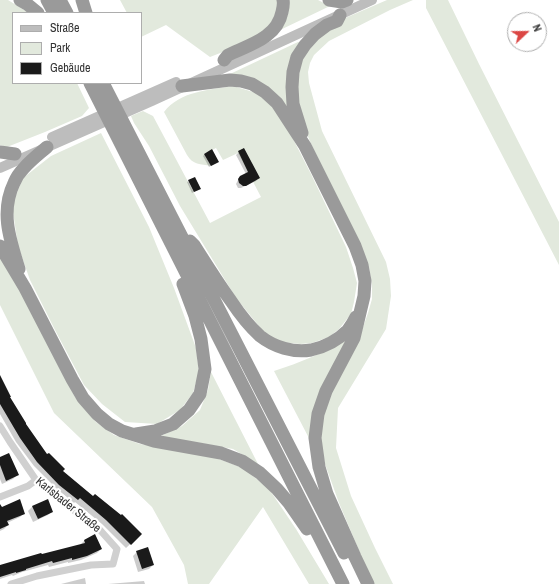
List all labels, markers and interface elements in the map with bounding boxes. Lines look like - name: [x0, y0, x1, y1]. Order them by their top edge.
- legend: [12, 12, 142, 84]
- north arrow: [507, 12, 547, 52]
- text: Straße: [50, 20, 80, 36]
- text: N: [529, 22, 545, 34]
- text: Park: [50, 40, 70, 56]
- text: Gebäude: [50, 60, 91, 76]
- street label: Karlsbader Straße: [32, 474, 104, 536]

